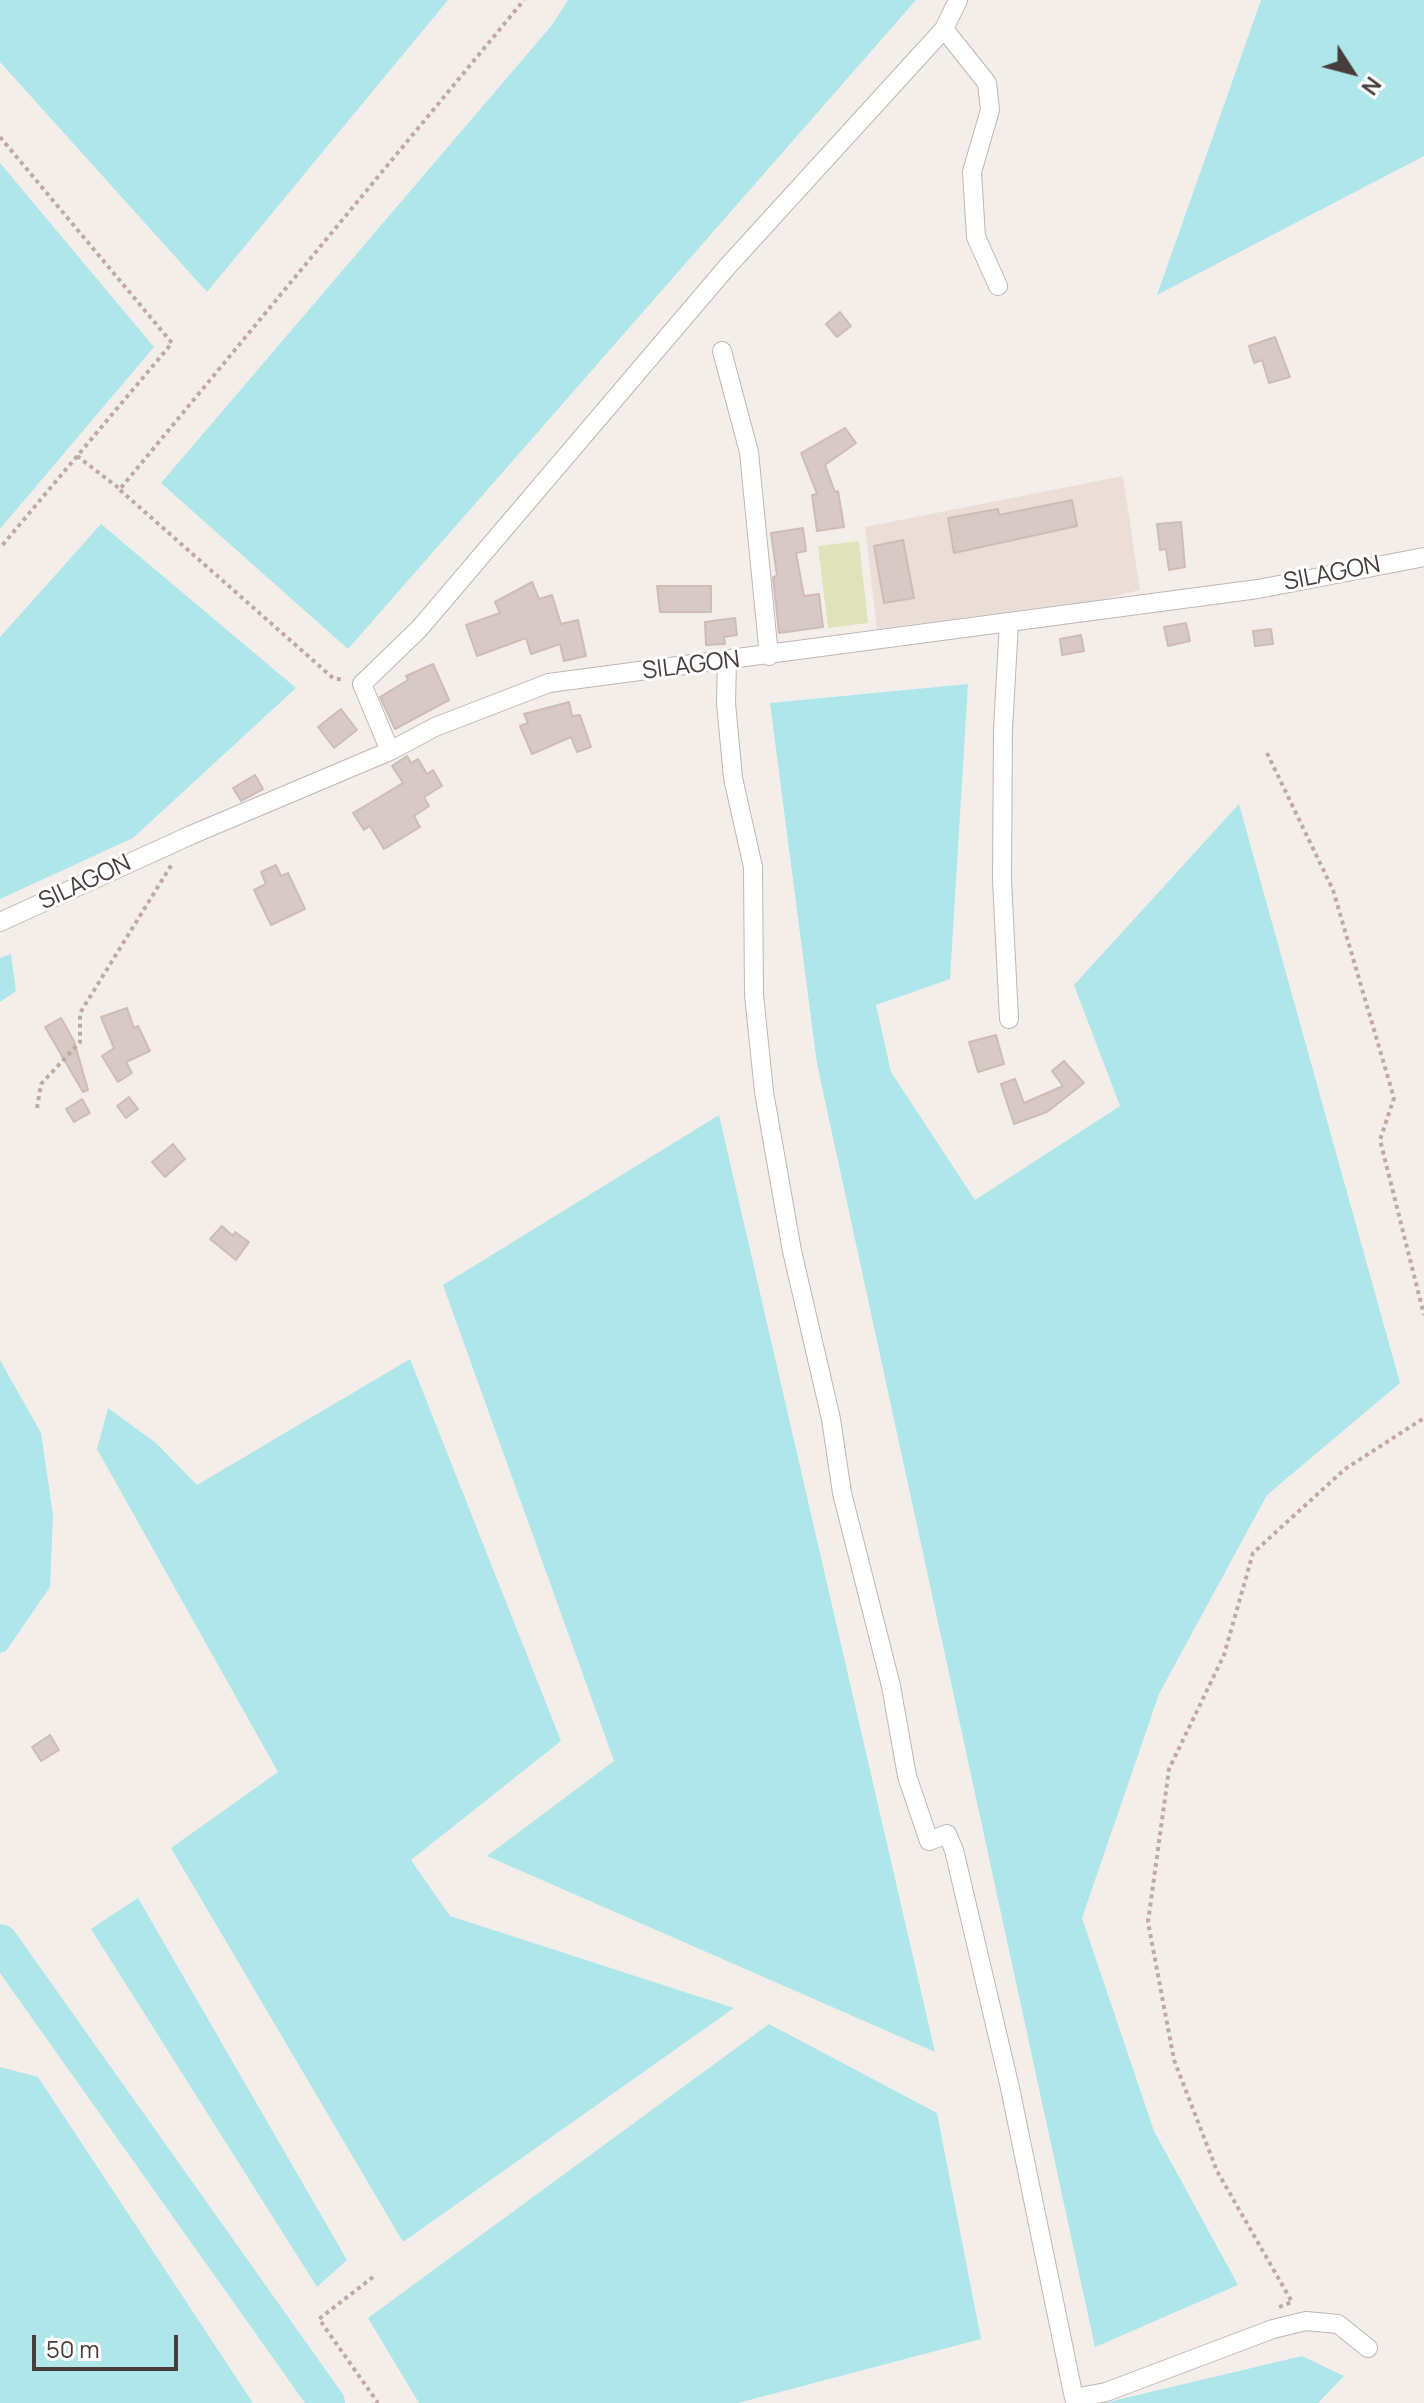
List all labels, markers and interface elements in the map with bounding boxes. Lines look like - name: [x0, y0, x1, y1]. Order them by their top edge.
- north arrow: [1312, 32, 1392, 112]
- text: N: [1355, 71, 1388, 101]
- street label: SILAGON: [1281, 551, 1383, 597]
- street label: SILAGON: [641, 646, 741, 686]
- street label: SILAGON: [34, 849, 136, 917]
- scale bar: [36, 2319, 182, 2369]
- text: 50 m: [46, 2332, 100, 2365]

